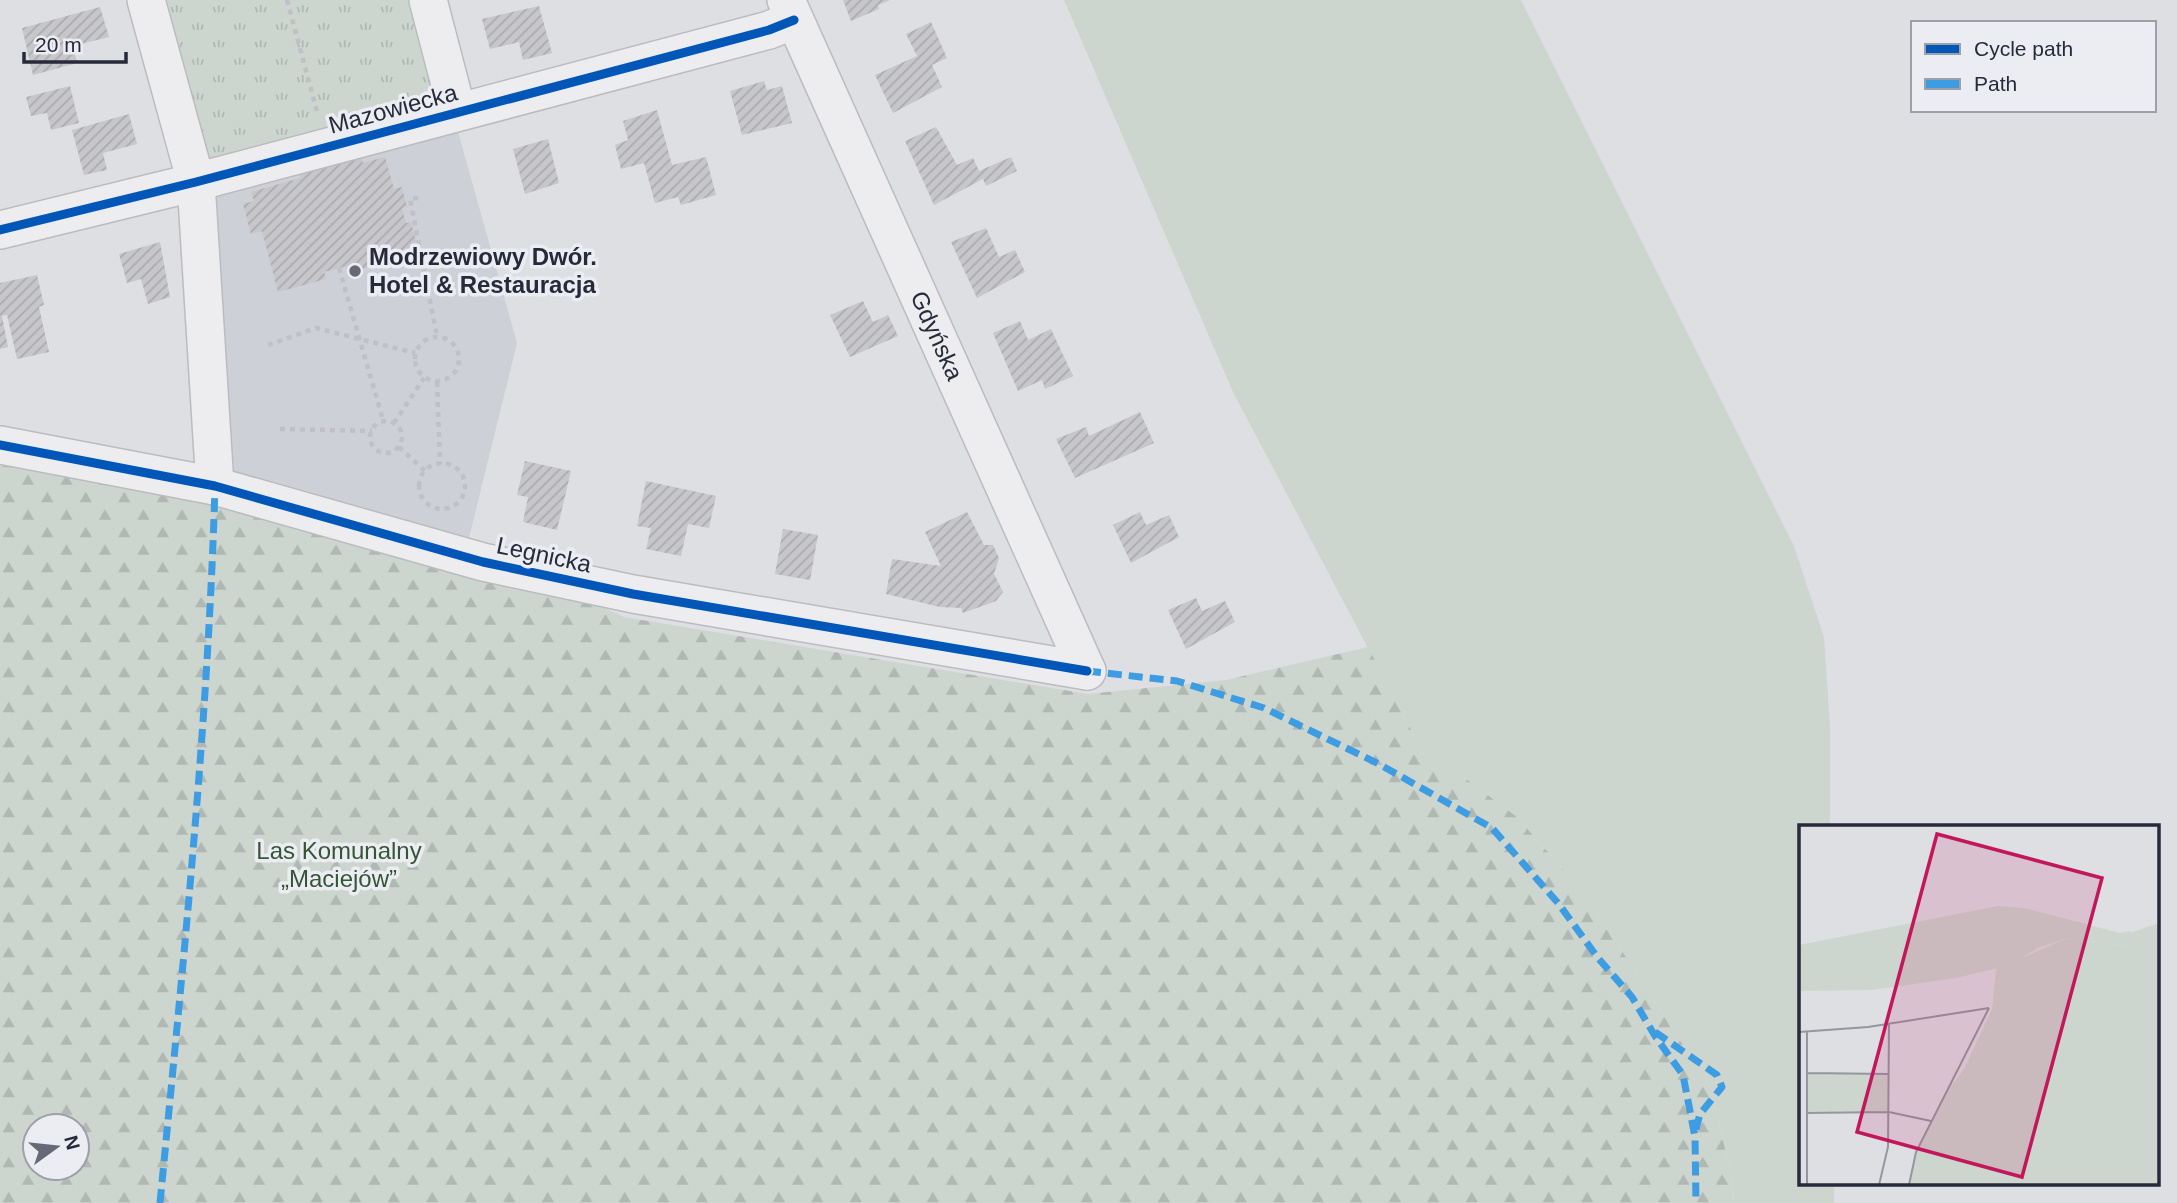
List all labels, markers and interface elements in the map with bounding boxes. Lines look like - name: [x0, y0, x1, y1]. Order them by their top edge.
- scale bar: [24, 21, 126, 65]
- legend: [1911, 21, 2156, 112]
- text: 20 m: [35, 33, 82, 56]
- text: Cycle path: [1974, 37, 2073, 60]
- text: Path: [1974, 72, 2017, 95]
- street label: Mazowiecka: [326, 78, 461, 139]
- place label: Modrzewiowy Dwór. Hotel & Restauracja: [369, 243, 597, 298]
- marker: Modrzewiowy Dwór. Hotel & Restauracja: [347, 263, 363, 279]
- street label: Gdyńska: [905, 287, 969, 385]
- street label: Legnicka: [494, 531, 595, 578]
- inset map: [1799, 825, 2160, 1186]
- park label: Las Komunalny „Maciejów”: [256, 837, 422, 892]
- north arrow: [21, 1112, 91, 1182]
- text: N: [60, 1133, 84, 1152]

